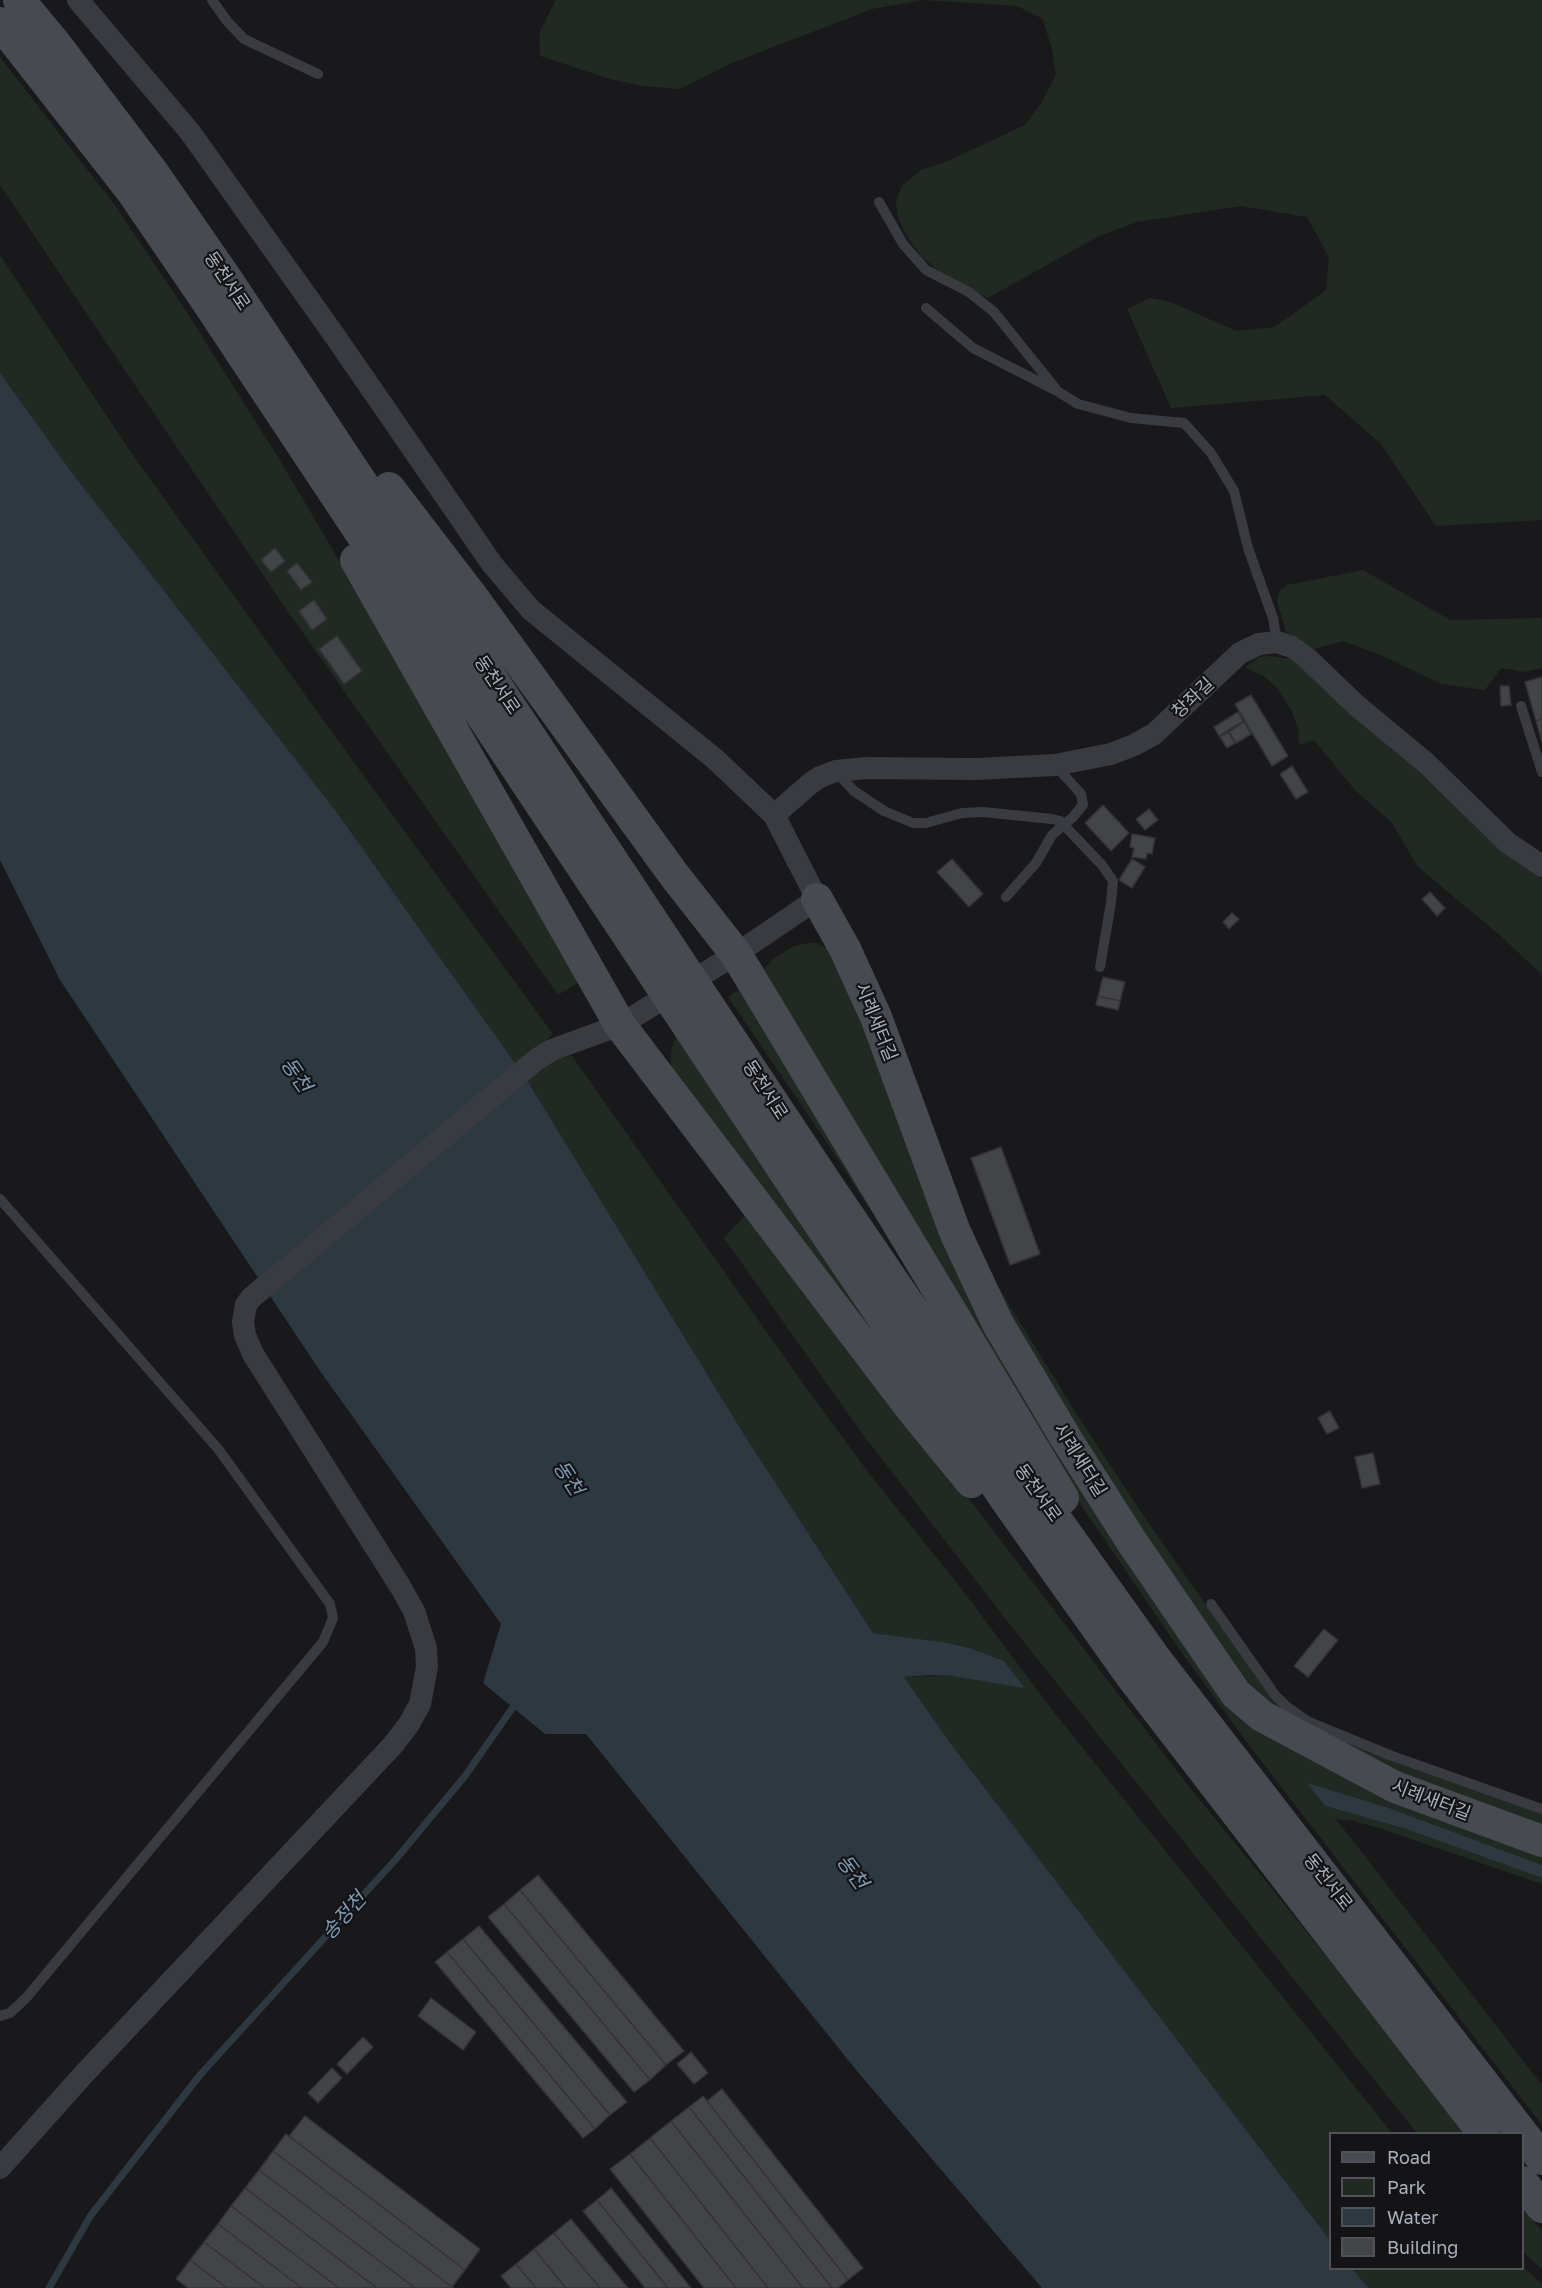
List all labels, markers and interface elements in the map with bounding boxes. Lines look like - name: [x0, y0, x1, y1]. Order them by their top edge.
- street label: 동천서로: [200, 248, 254, 314]
- street label: 동천서로: [470, 652, 524, 718]
- street label: 창좌길: [1167, 673, 1219, 723]
- street label: 시례새터길: [850, 980, 902, 1064]
- water label: 동천: [276, 1053, 316, 1097]
- street label: 동천서로: [738, 1056, 792, 1124]
- street label: 시례새터길: [1049, 1419, 1111, 1501]
- water label: 동천: [548, 1456, 588, 1500]
- street label: 동천서로: [1010, 1460, 1066, 1526]
- street label: 시례새터길: [1388, 1775, 1474, 1825]
- street label: 동천서로: [1299, 1849, 1357, 1915]
- water label: 동천: [831, 1850, 873, 1894]
- water label: 송정천: [317, 1887, 371, 1945]
- legend: [1329, 2132, 1524, 2270]
- text: Road: [1387, 2146, 1431, 2168]
- text: Park: [1387, 2176, 1426, 2198]
- text: Water: [1387, 2206, 1438, 2228]
- text: Building: [1387, 2236, 1458, 2258]

